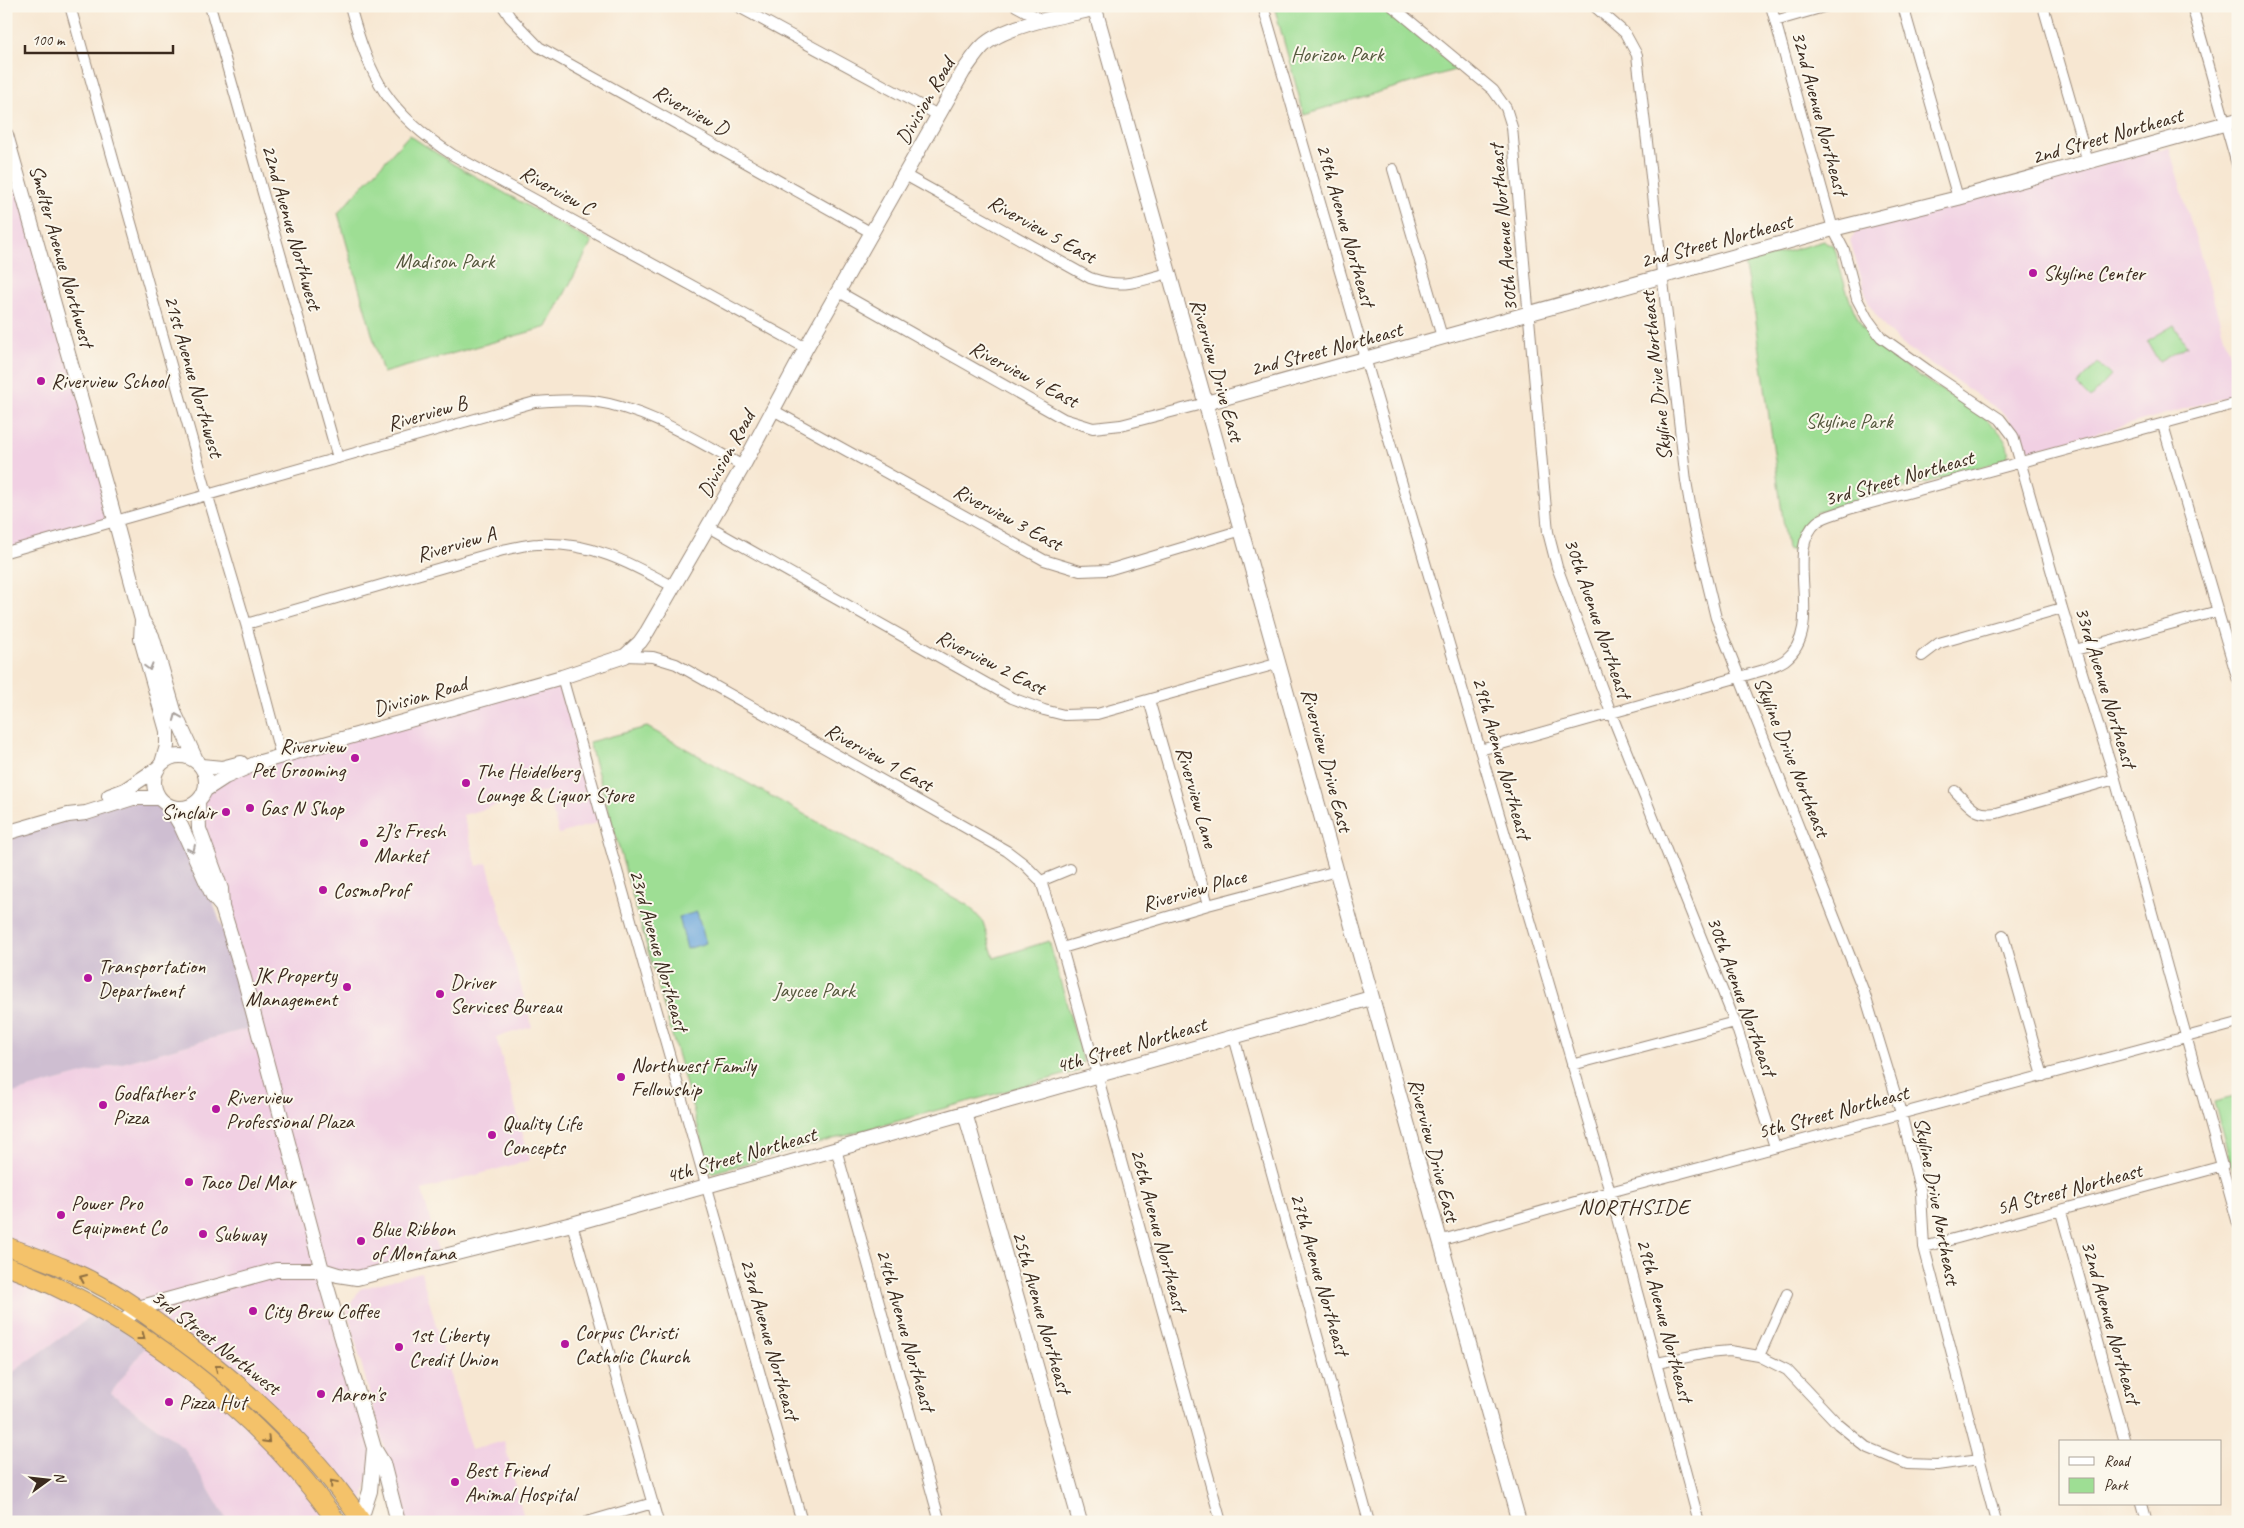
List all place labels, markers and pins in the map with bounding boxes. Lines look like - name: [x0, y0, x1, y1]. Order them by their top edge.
- place label: Skyline Center: [2043, 260, 2147, 286]
- marker: Skyline Center: [2027, 267, 2039, 279]
- place label: Riverview School: [51, 368, 170, 394]
- marker: Riverview School: [35, 375, 47, 387]
- place label: Riverview Pet Grooming: [251, 733, 347, 783]
- marker: Riverview Pet Grooming: [349, 752, 361, 764]
- place label: The Heidelberg Lounge & Liquor Store: [476, 758, 635, 808]
- marker: The Heidelberg Lounge & Liquor Store: [460, 777, 472, 789]
- place label: Gas N Shop: [260, 795, 346, 821]
- place label: Sinclair: [161, 799, 218, 825]
- marker: Gas N Shop: [244, 802, 256, 814]
- marker: Sinclair: [220, 806, 232, 818]
- place label: 2J's Fresh Market: [374, 818, 447, 868]
- marker: 2J's Fresh Market: [358, 837, 370, 849]
- place label: CosmoProf: [333, 877, 413, 903]
- marker: CosmoProf: [317, 884, 329, 896]
- place label: Transportation Department: [98, 953, 206, 1003]
- place label: JK Property Management: [246, 962, 339, 1012]
- place label: Driver Services Bureau: [450, 969, 563, 1019]
- marker: Transportation Department: [82, 972, 94, 984]
- marker: JK Property Management: [341, 981, 353, 993]
- marker: Driver Services Bureau: [434, 988, 446, 1000]
- place label: Northwest Family Fellowship: [631, 1052, 758, 1102]
- marker: Northwest Family Fellowship: [615, 1071, 627, 1083]
- place label: Godfather's Pizza: [113, 1080, 196, 1130]
- place label: Riverview Professional Plaza: [226, 1084, 356, 1134]
- marker: Godfather's Pizza: [97, 1099, 109, 1111]
- marker: Riverview Professional Plaza: [210, 1103, 222, 1115]
- place label: Quality Life Concepts: [502, 1110, 583, 1160]
- marker: Quality Life Concepts: [486, 1129, 498, 1141]
- place label: Taco Del Mar: [199, 1169, 297, 1195]
- marker: Taco Del Mar: [183, 1176, 195, 1188]
- place label: Power Pro Equipment Co: [71, 1190, 168, 1240]
- marker: Power Pro Equipment Co: [55, 1209, 67, 1221]
- place label: Blue Ribbon of Montana: [371, 1216, 458, 1266]
- place label: Subway: [213, 1221, 268, 1247]
- marker: Subway: [197, 1228, 209, 1240]
- marker: Blue Ribbon of Montana: [355, 1235, 367, 1247]
- place label: City Brew Coffee: [263, 1298, 380, 1324]
- marker: City Brew Coffee: [247, 1305, 259, 1317]
- place label: Corpus Christi Catholic Church: [575, 1319, 691, 1369]
- place label: 1st Liberty Credit Union: [409, 1322, 498, 1372]
- marker: Corpus Christi Catholic Church: [559, 1338, 571, 1350]
- marker: 1st Liberty Credit Union: [393, 1341, 405, 1353]
- place label: Aaron's: [331, 1381, 387, 1407]
- marker: Aaron's: [315, 1388, 327, 1400]
- place label: Pizza Hut: [179, 1389, 249, 1415]
- marker: Pizza Hut: [163, 1396, 175, 1408]
- place label: Best Friend Animal Hospital: [465, 1457, 579, 1507]
- marker: Best Friend Animal Hospital: [449, 1476, 461, 1488]

